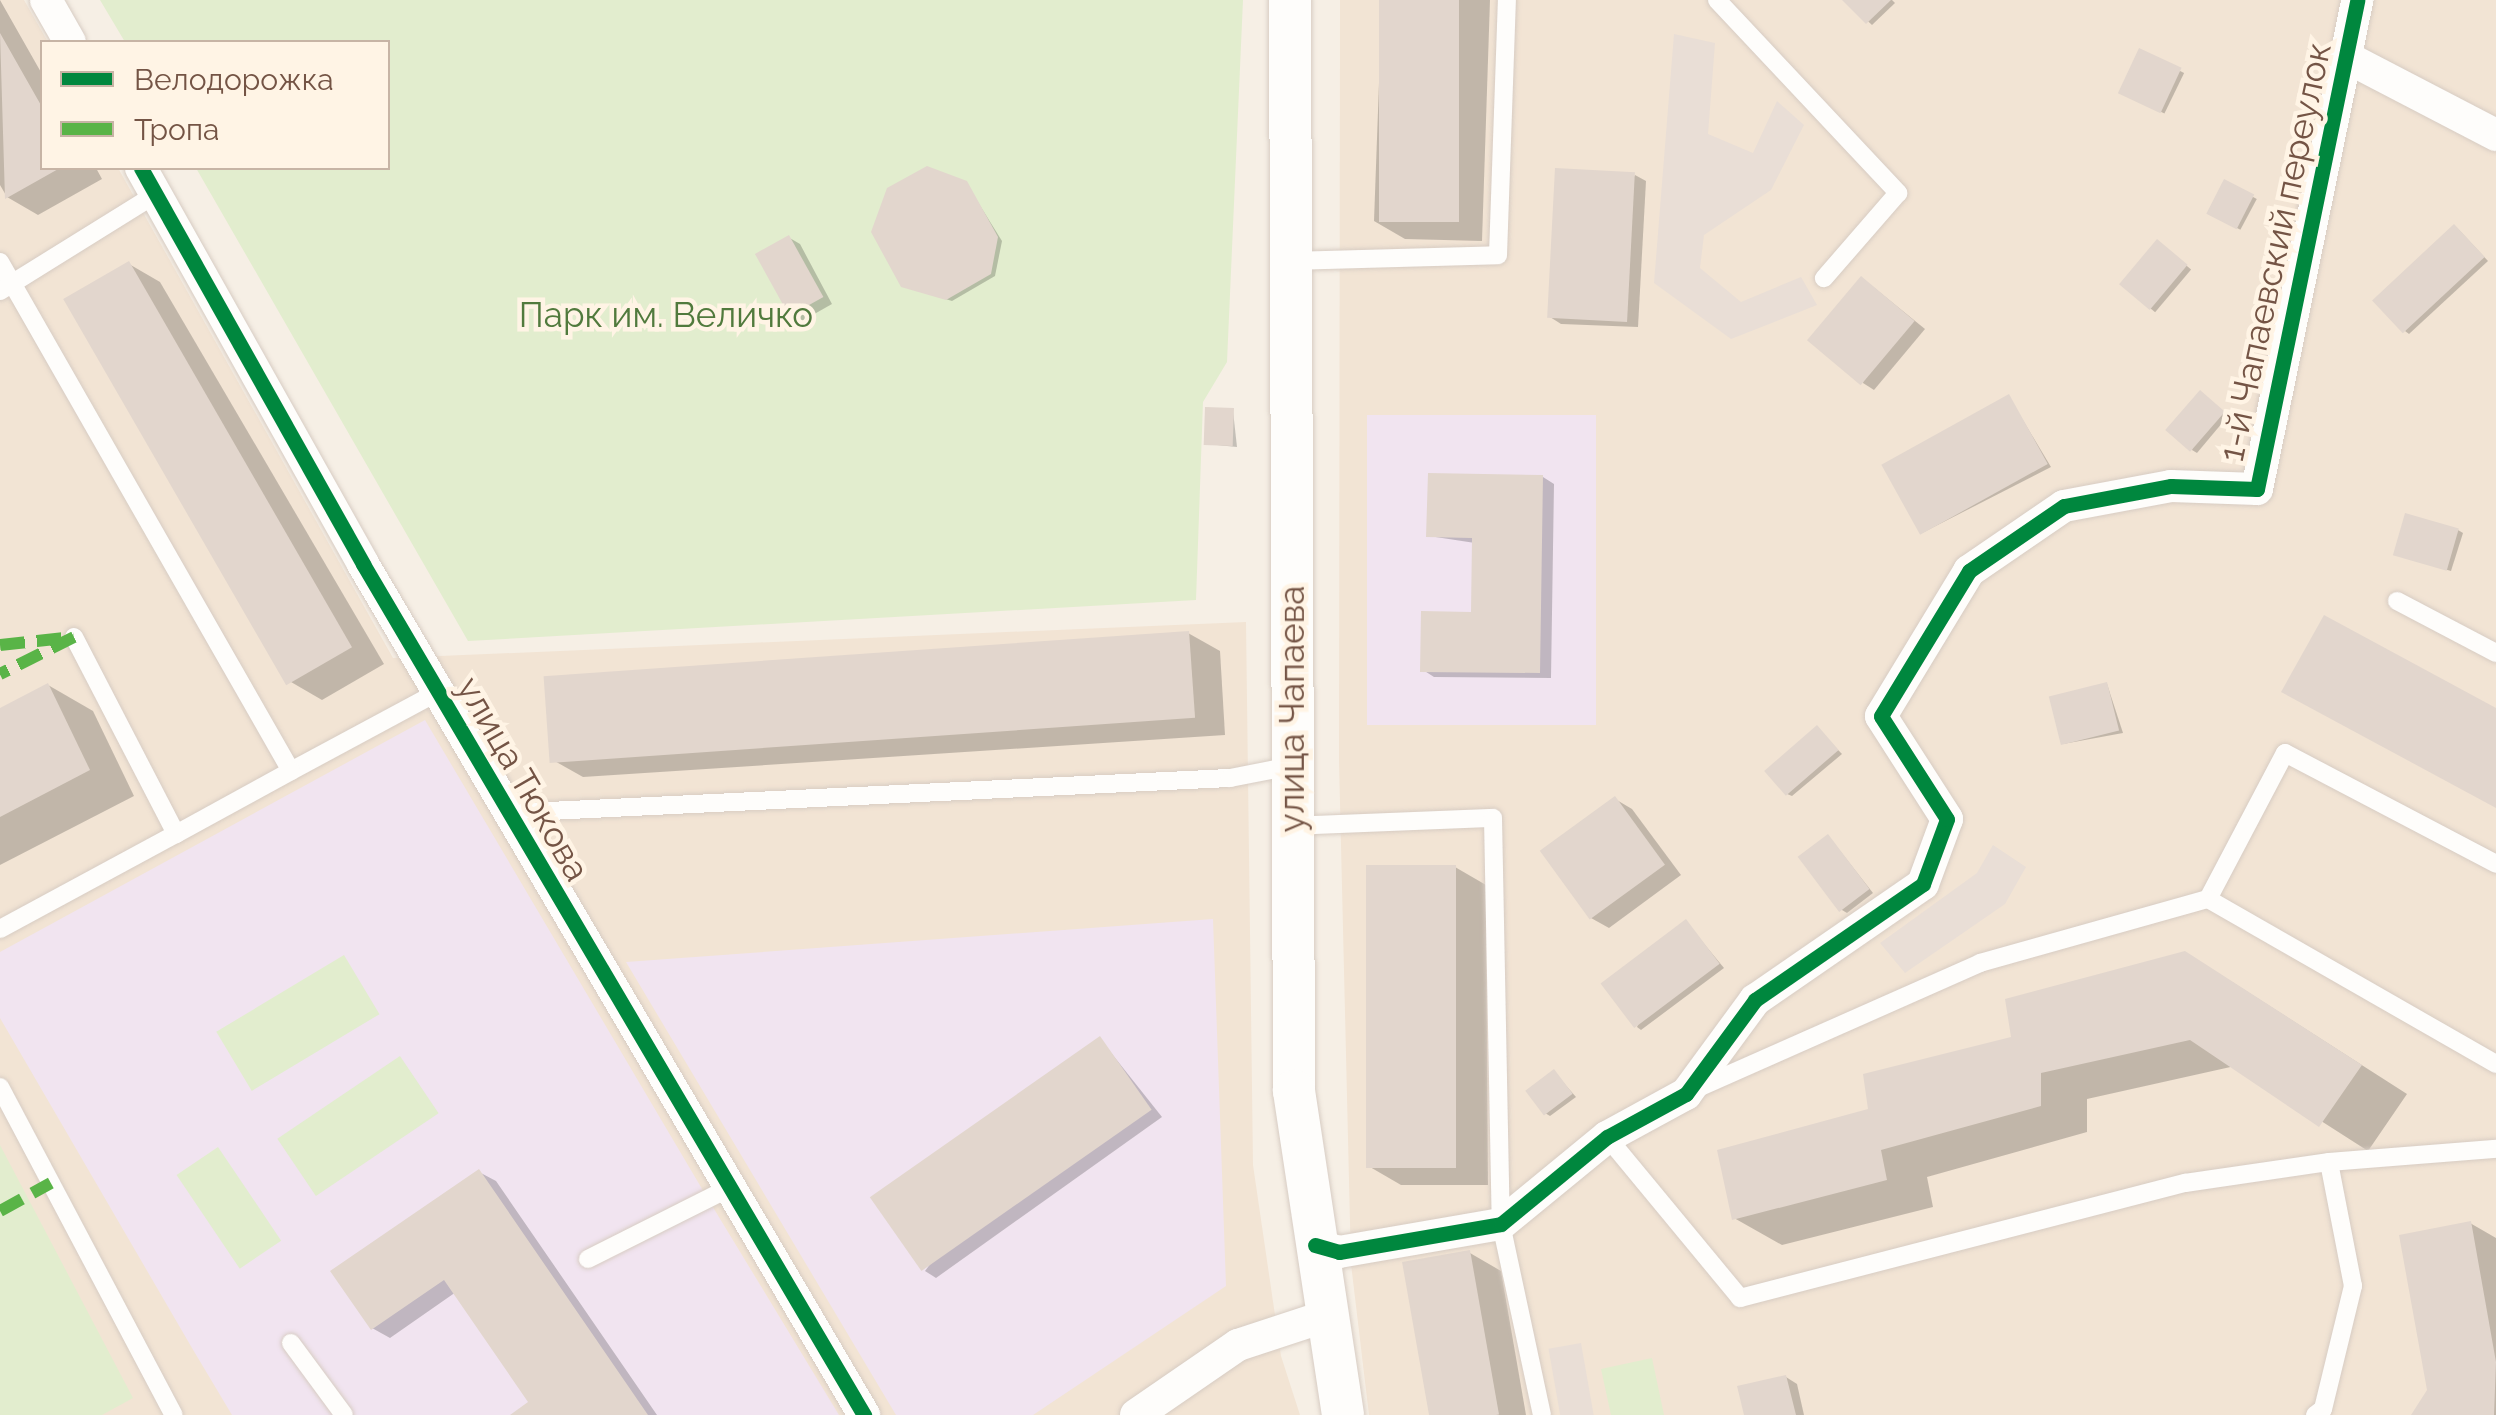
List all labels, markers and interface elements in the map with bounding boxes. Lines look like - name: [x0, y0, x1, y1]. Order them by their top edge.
- street label: 1-й Чапаевский переулок: [2210, 39, 2340, 465]
- legend: [40, 40, 390, 170]
- text: Велодорожка: [134, 62, 334, 97]
- text: Тропа: [134, 112, 219, 147]
- park label: Парк им. Величко: [519, 294, 813, 336]
- street label: улица Чапаева: [1271, 586, 1313, 832]
- street label: улица Тюкова: [447, 669, 599, 889]

